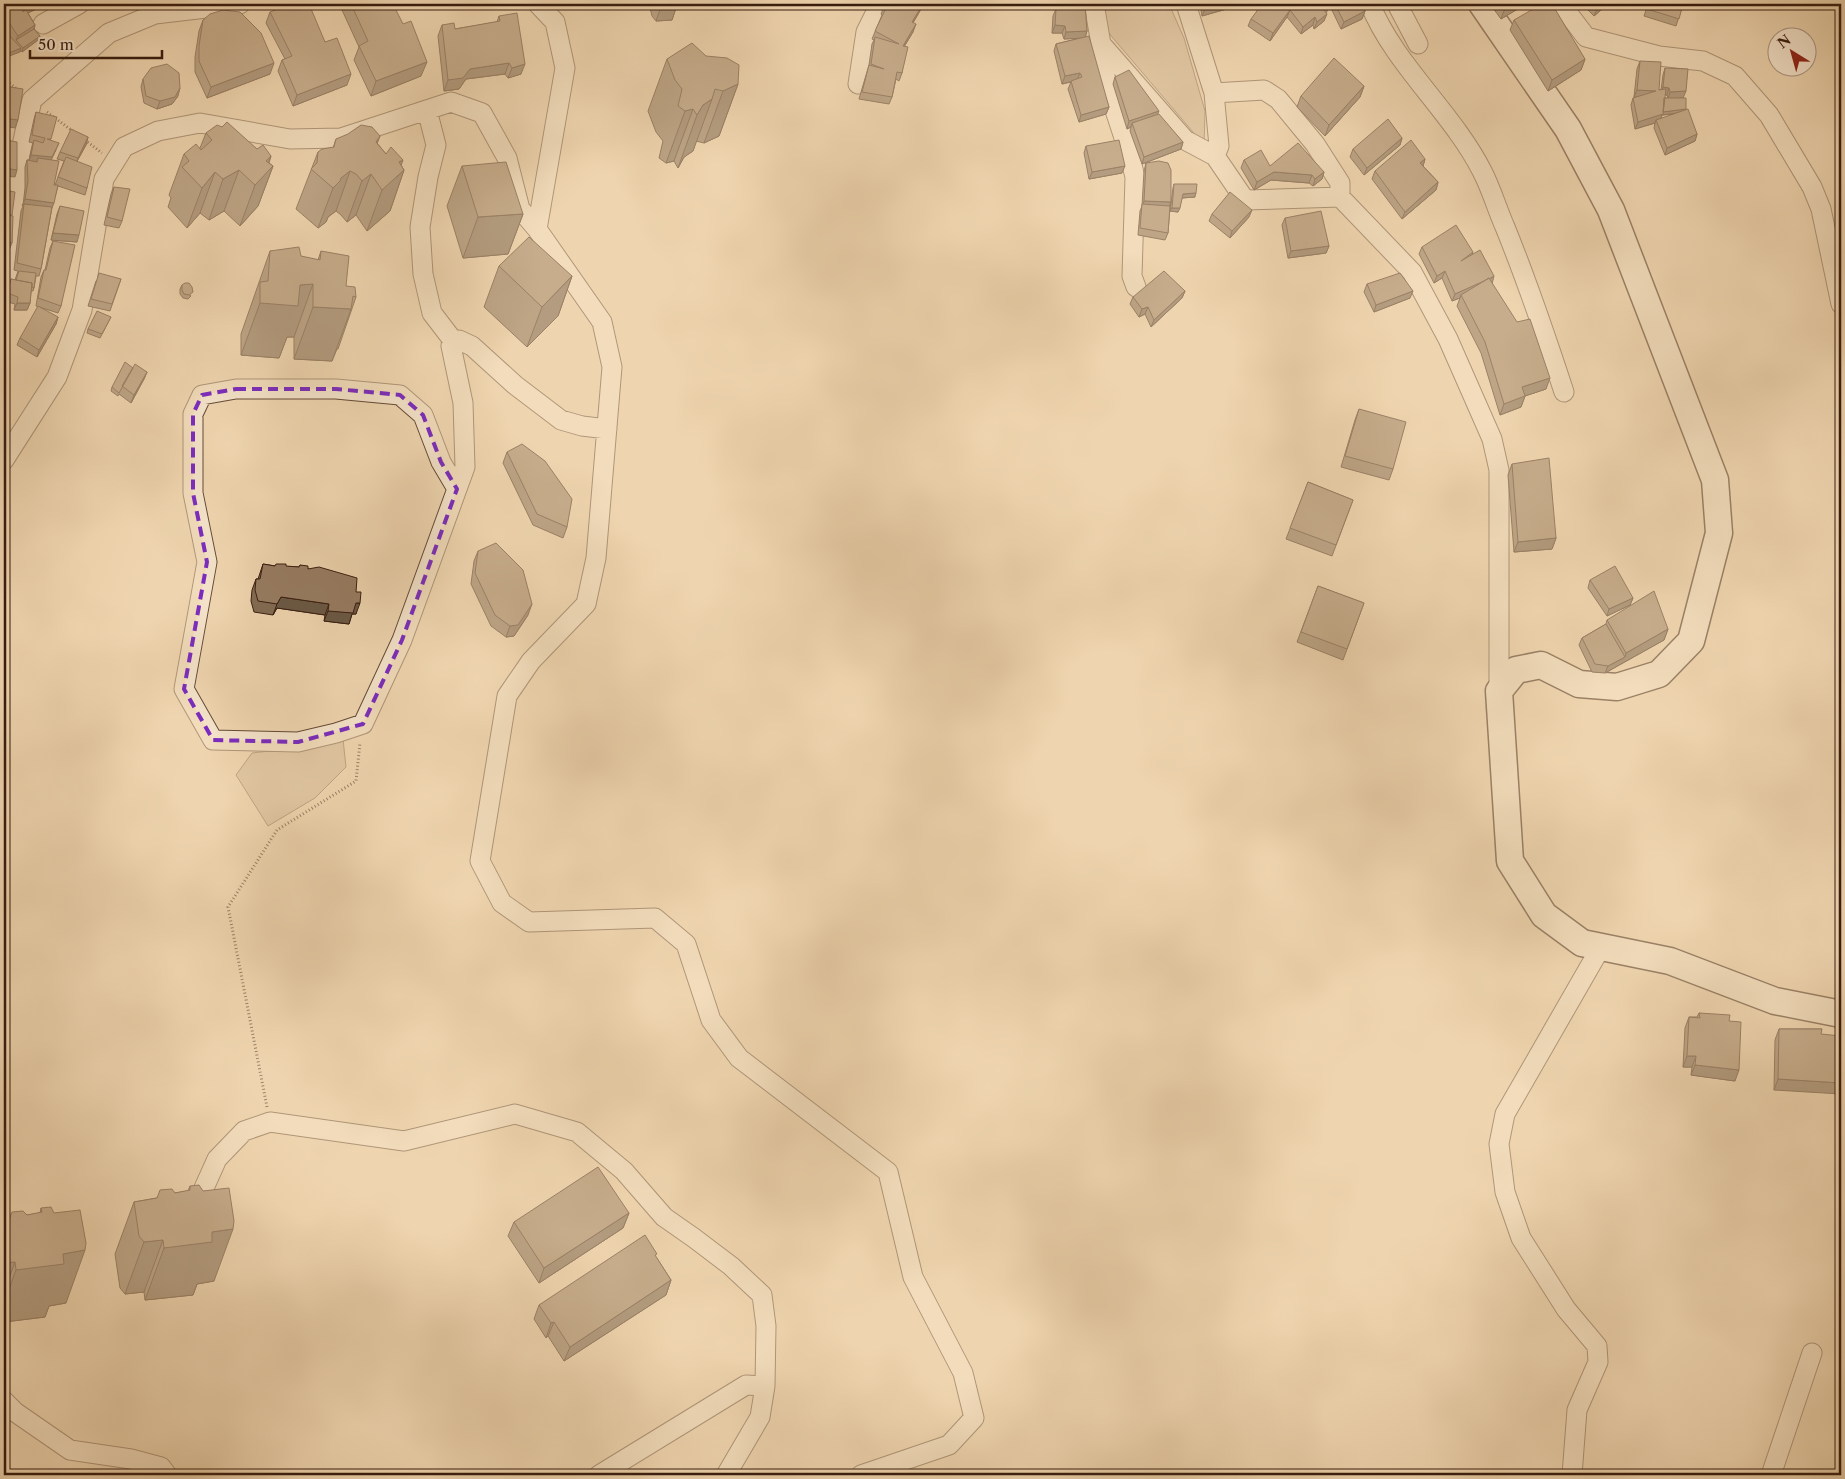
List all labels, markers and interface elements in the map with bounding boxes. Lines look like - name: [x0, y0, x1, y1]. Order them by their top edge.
- scale bar: [30, 28, 162, 60]
- north arrow: [1768, 28, 1818, 78]
- text: N: [1774, 31, 1794, 52]
- text: 50 m: [38, 35, 74, 54]

